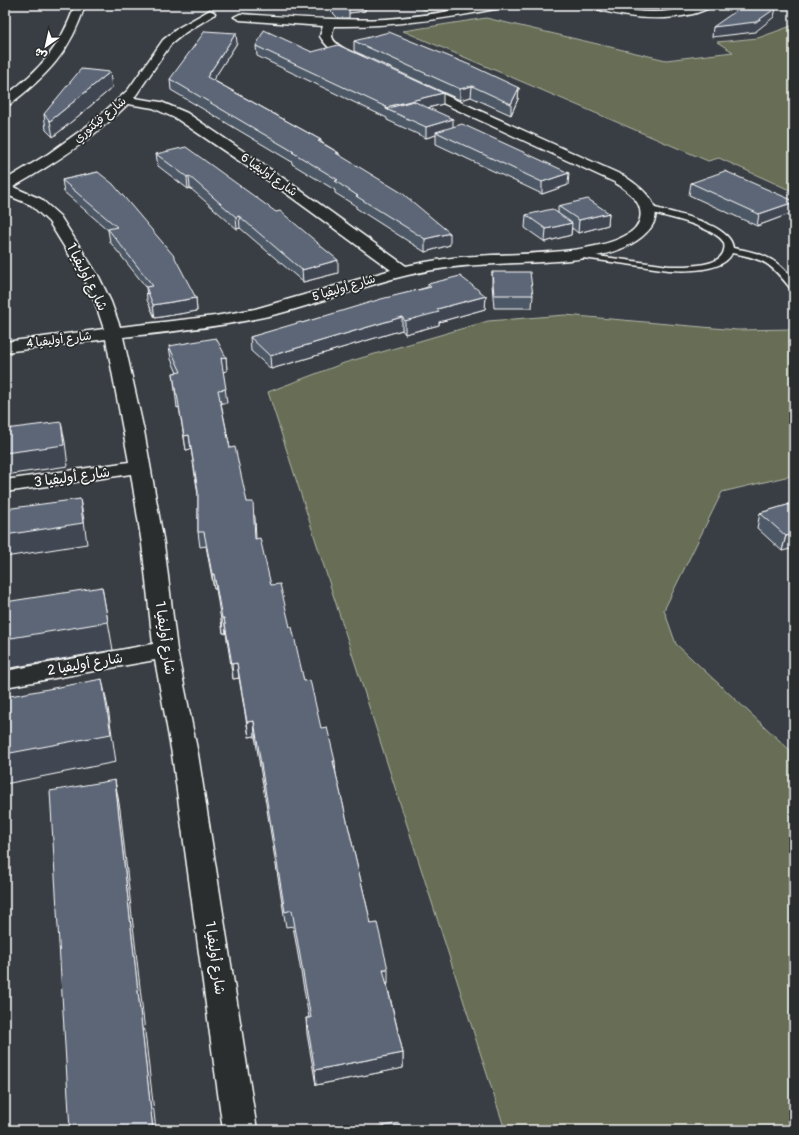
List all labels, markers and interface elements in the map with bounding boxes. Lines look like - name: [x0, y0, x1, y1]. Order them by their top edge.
- north arrow: [26, 26, 66, 66]
- text: ش: [32, 45, 49, 63]
- street label: شارع فيكتوري: [71, 94, 130, 147]
- street label: شارع أوليفيا 6: [237, 150, 300, 201]
- street label: شارع أوليفيا 1: [62, 240, 111, 314]
- street label: شارع أوليفيا 5: [311, 271, 378, 306]
- street label: شارع أوليفيا 4: [25, 329, 93, 352]
- street label: شارع أوليفيا 3: [33, 463, 111, 492]
- street label: شارع أوليفيا 1: [150, 600, 179, 676]
- street label: شارع أوليفيا 2: [46, 649, 124, 680]
- street label: شارع أوليفيا 1: [200, 920, 229, 996]

